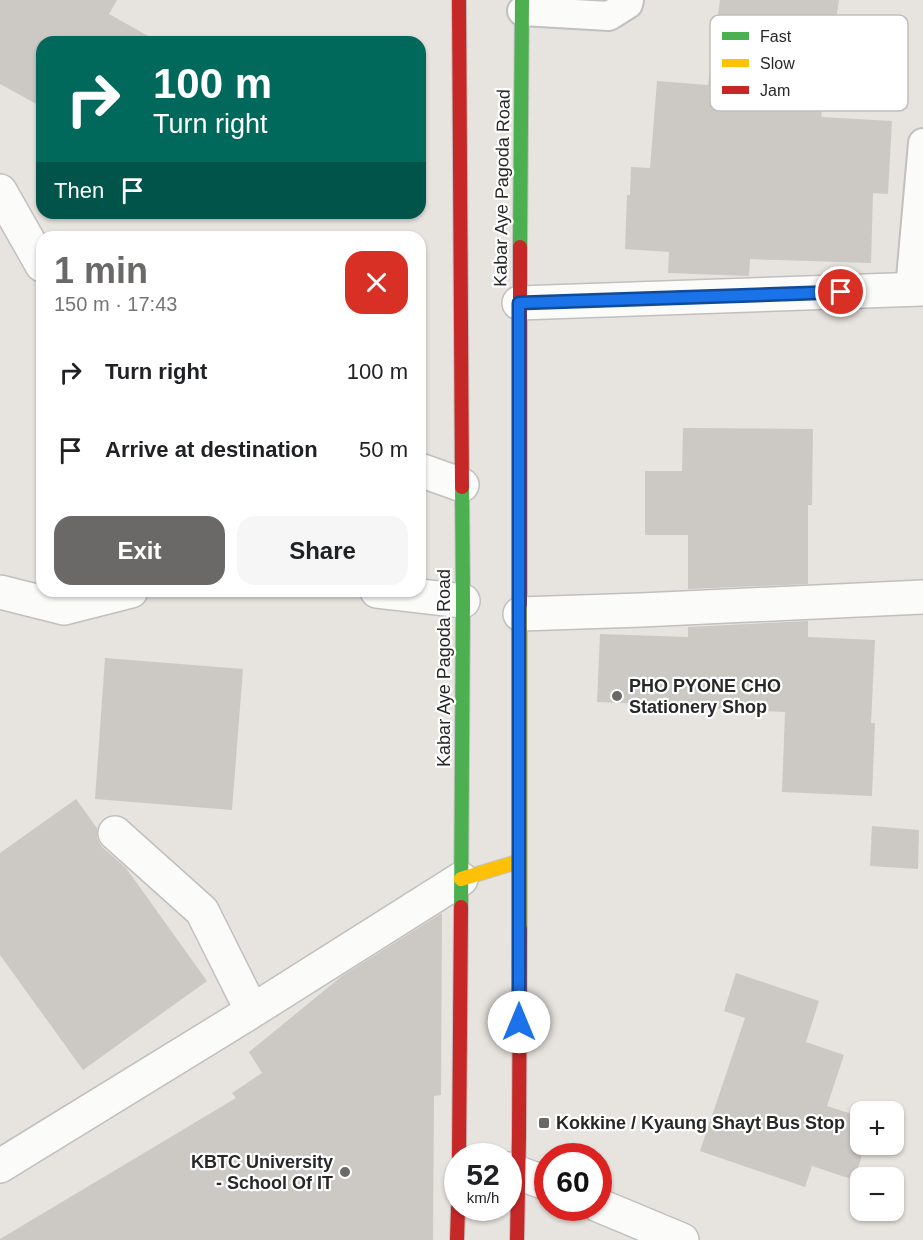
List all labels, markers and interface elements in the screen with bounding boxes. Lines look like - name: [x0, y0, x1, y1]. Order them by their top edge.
- legend: [710, 15, 908, 111]
- text: Fast: [760, 28, 792, 45]
- text: Slow: [760, 55, 795, 72]
- icon: right: [54, 60, 132, 138]
- text: 100 m: [153, 60, 272, 107]
- text: Jam: [760, 82, 790, 99]
- street label: Kabar Aye Pagoda Road: [490, 89, 514, 287]
- text: Turn right: [153, 109, 268, 139]
- icon: arrive: [116, 174, 149, 207]
- text: Then: [54, 178, 104, 203]
- text: 1 min: [54, 250, 148, 291]
- button: close: [345, 251, 408, 314]
- pin: [815, 266, 866, 317]
- icon: arrive: [824, 275, 857, 308]
- text: 150 m · 17:43: [54, 293, 177, 315]
- icon: right: [54, 356, 87, 389]
- text: Turn right: [105, 359, 207, 384]
- text: 100 m: [347, 359, 408, 384]
- icon: arrive: [54, 434, 87, 467]
- text: Arrive at destination: [105, 437, 318, 462]
- text: 50 m: [359, 437, 408, 462]
- button: Exit: [54, 516, 225, 585]
- button: Share: [237, 516, 408, 585]
- street label: Kabar Aye Pagoda Road: [434, 569, 454, 767]
- place label: PHO PYONE CHO Stationery Shop: [629, 676, 781, 717]
- marker: PHO PYONE CHO Stationery Shop: [610, 689, 624, 703]
- position arrow: [487, 990, 551, 1054]
- map controls: [850, 1101, 904, 1221]
- button: +: [850, 1101, 904, 1155]
- place label: Kokkine / Kyaung Shayt Bus Stop: [556, 1113, 845, 1133]
- marker: Kokkine / Kyaung Shayt Bus Stop: [537, 1116, 551, 1130]
- speed limit sign: 60: [534, 1143, 612, 1221]
- place label: KBTC University - School Of IT: [191, 1152, 333, 1193]
- text: 52: [466, 1158, 500, 1191]
- marker: KBTC University - School Of IT: [338, 1165, 352, 1179]
- button: −: [850, 1167, 904, 1221]
- text: km/h: [467, 1189, 499, 1206]

